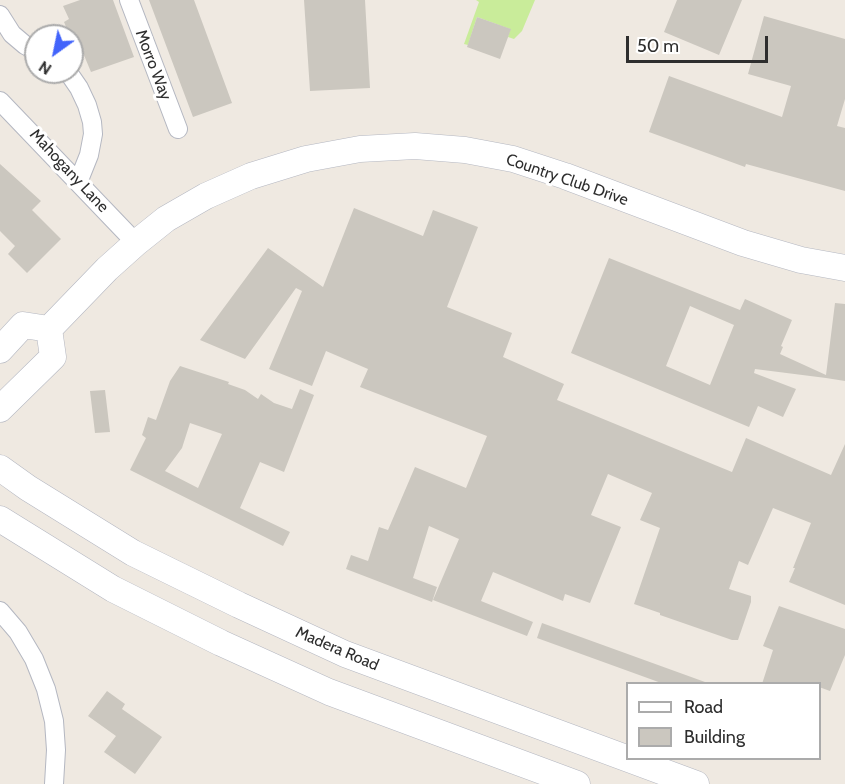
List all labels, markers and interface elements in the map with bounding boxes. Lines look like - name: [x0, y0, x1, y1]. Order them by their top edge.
- north arrow: [24, 24, 84, 84]
- scale bar: [629, 24, 772, 62]
- street label: Morro Way: [131, 27, 175, 103]
- text: 50 m: [637, 35, 679, 57]
- text: N: [35, 57, 55, 79]
- street label: Mahogany Lane: [26, 125, 112, 217]
- street label: Country Club Drive: [503, 150, 631, 210]
- street label: Madera Road: [292, 623, 382, 675]
- legend: [626, 682, 821, 760]
- text: Road: [684, 696, 723, 718]
- text: Building: [684, 726, 745, 748]

